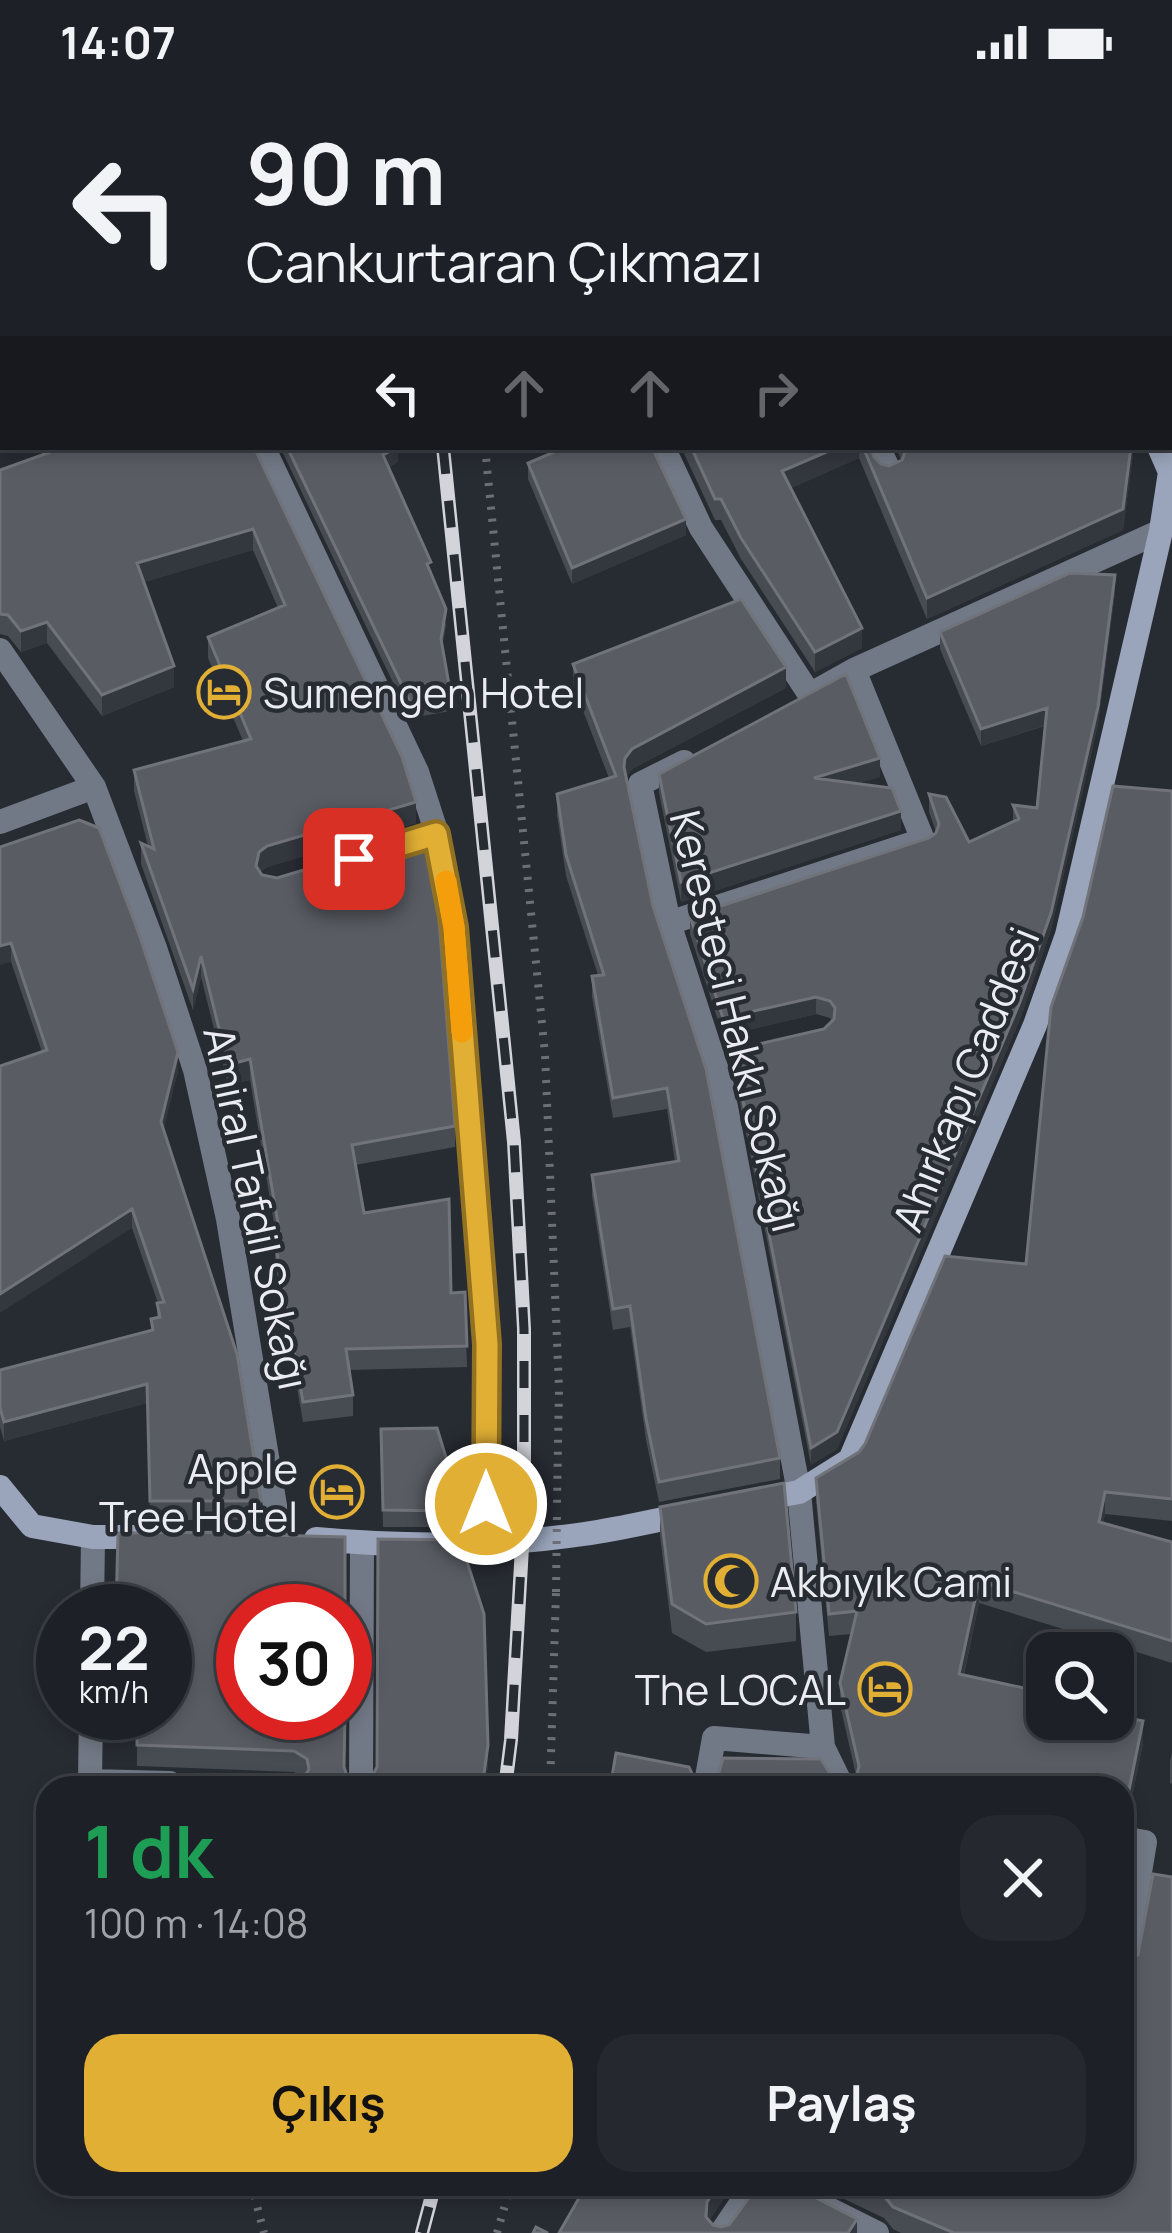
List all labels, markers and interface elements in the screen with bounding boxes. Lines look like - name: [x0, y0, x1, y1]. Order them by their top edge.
- text: 14:07: [60, 11, 176, 73]
- text: 90 m: [246, 115, 446, 230]
- icon: left: [48, 132, 204, 288]
- text: Cankurtaran Çıkmazı: [246, 224, 763, 298]
- icon: left: [365, 360, 431, 426]
- icon: ahead: [491, 360, 557, 426]
- icon: ahead: [617, 360, 683, 426]
- icon: right: [743, 360, 809, 426]
- place label: Sumengen Hotel: [263, 663, 584, 721]
- hotel icon: Sumengen Hotel: [196, 664, 252, 720]
- street label: Keresteci Hakkı Sokağı: [657, 804, 817, 1238]
- pin: [303, 808, 405, 910]
- icon: arrive: [321, 826, 387, 892]
- street label: Ahırkapı Caddesi: [878, 918, 1052, 1240]
- street label: Amiral Tafdil Sokağı: [190, 1021, 324, 1395]
- place label: Apple Tree Hotel: [99, 1439, 298, 1545]
- position arrow: [423, 1441, 549, 1567]
- hotel icon: Apple Tree Hotel: [309, 1464, 365, 1520]
- place label: Akbıyık Cami: [770, 1552, 1012, 1610]
- mosque icon: Akbıyık Cami: [703, 1553, 759, 1609]
- speed limit sign: 30: [216, 1584, 372, 1740]
- text: 22: [78, 1606, 150, 1688]
- map controls: [1026, 1632, 1134, 1740]
- button: search: [1026, 1632, 1134, 1740]
- place label: The LOCAL: [635, 1660, 846, 1718]
- hotel icon: The LOCAL: [857, 1661, 913, 1717]
- text: km/h: [79, 1671, 149, 1712]
- text: 1 dk: [84, 1801, 213, 1900]
- button: close: [960, 1815, 1086, 1941]
- text: 100 m · 14:08: [84, 1896, 308, 1950]
- button: Çıkış: [84, 2034, 573, 2172]
- button: Paylaş: [597, 2034, 1086, 2172]

